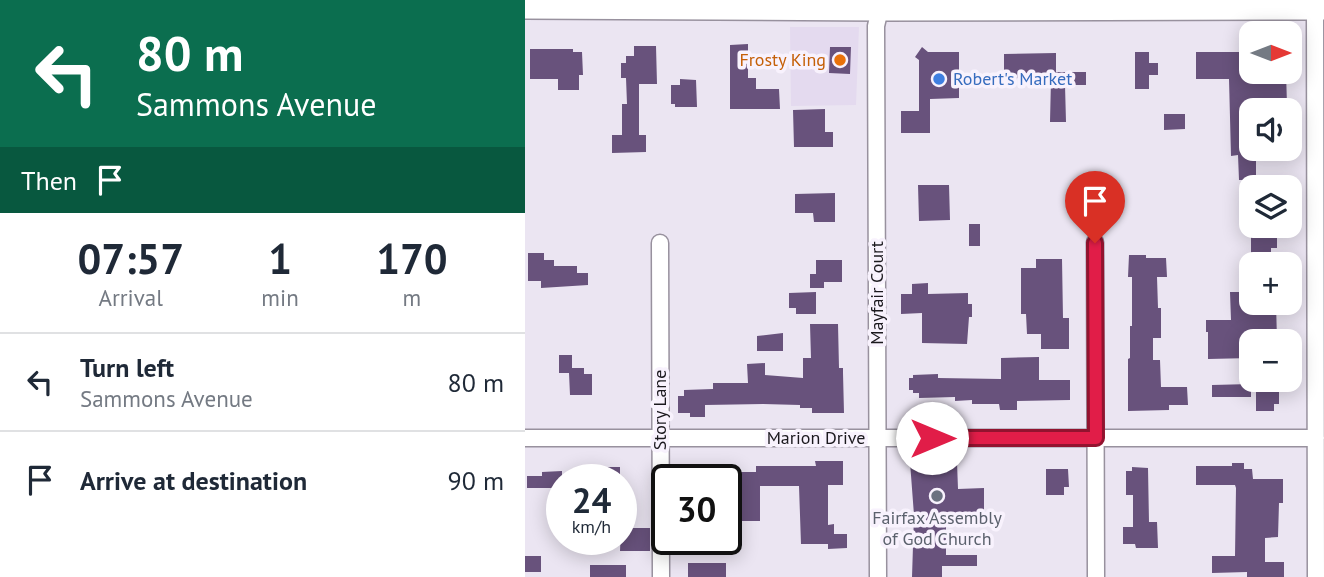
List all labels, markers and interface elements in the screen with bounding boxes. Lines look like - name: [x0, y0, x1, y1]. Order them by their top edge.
- text: 80 m: [136, 21, 243, 85]
- north arrow: [1239, 21, 1302, 84]
- map controls: [1239, 21, 1302, 392]
- icon: left: [21, 28, 112, 119]
- place label: Frosty King: [739, 48, 826, 71]
- marker: Frosty King: [832, 52, 848, 68]
- place label: Robert's Market: [953, 67, 1072, 90]
- marker: Robert's Market: [931, 71, 947, 87]
- text: Sammons Avenue: [136, 83, 376, 125]
- button: sound: [1239, 98, 1302, 161]
- icon: arrive: [91, 161, 129, 199]
- text: Then: [21, 164, 77, 197]
- pin: [1065, 171, 1125, 243]
- button: layers: [1239, 175, 1302, 238]
- icon: arrive: [1076, 182, 1114, 220]
- text: 07:57: [77, 231, 184, 286]
- text: 1: [268, 231, 292, 286]
- text: 170: [376, 231, 448, 286]
- street label: Mayfair Court: [865, 241, 888, 345]
- button: +: [1239, 252, 1302, 315]
- text: Arrival: [98, 283, 163, 312]
- text: min: [261, 283, 299, 312]
- text: m: [403, 283, 421, 312]
- button: −: [1239, 329, 1302, 392]
- text: Turn left: [80, 351, 174, 384]
- icon: left: [21, 363, 59, 401]
- text: 80 m: [448, 366, 504, 399]
- street label: Story Lane: [648, 370, 671, 450]
- text: Sammons Avenue: [80, 384, 253, 413]
- position arrow: [895, 401, 969, 475]
- street label: Marion Drive: [767, 426, 865, 449]
- icon: arrive: [21, 461, 59, 499]
- text: Arrive at destination: [80, 464, 307, 497]
- text: 90 m: [448, 464, 504, 497]
- speed limit sign: 30: [651, 464, 742, 555]
- text: 24: [572, 477, 611, 523]
- marker: Fairfax Assembly of God Church: [929, 488, 945, 504]
- place label: Fairfax Assembly of God Church: [872, 506, 1002, 550]
- text: km/h: [572, 515, 611, 538]

